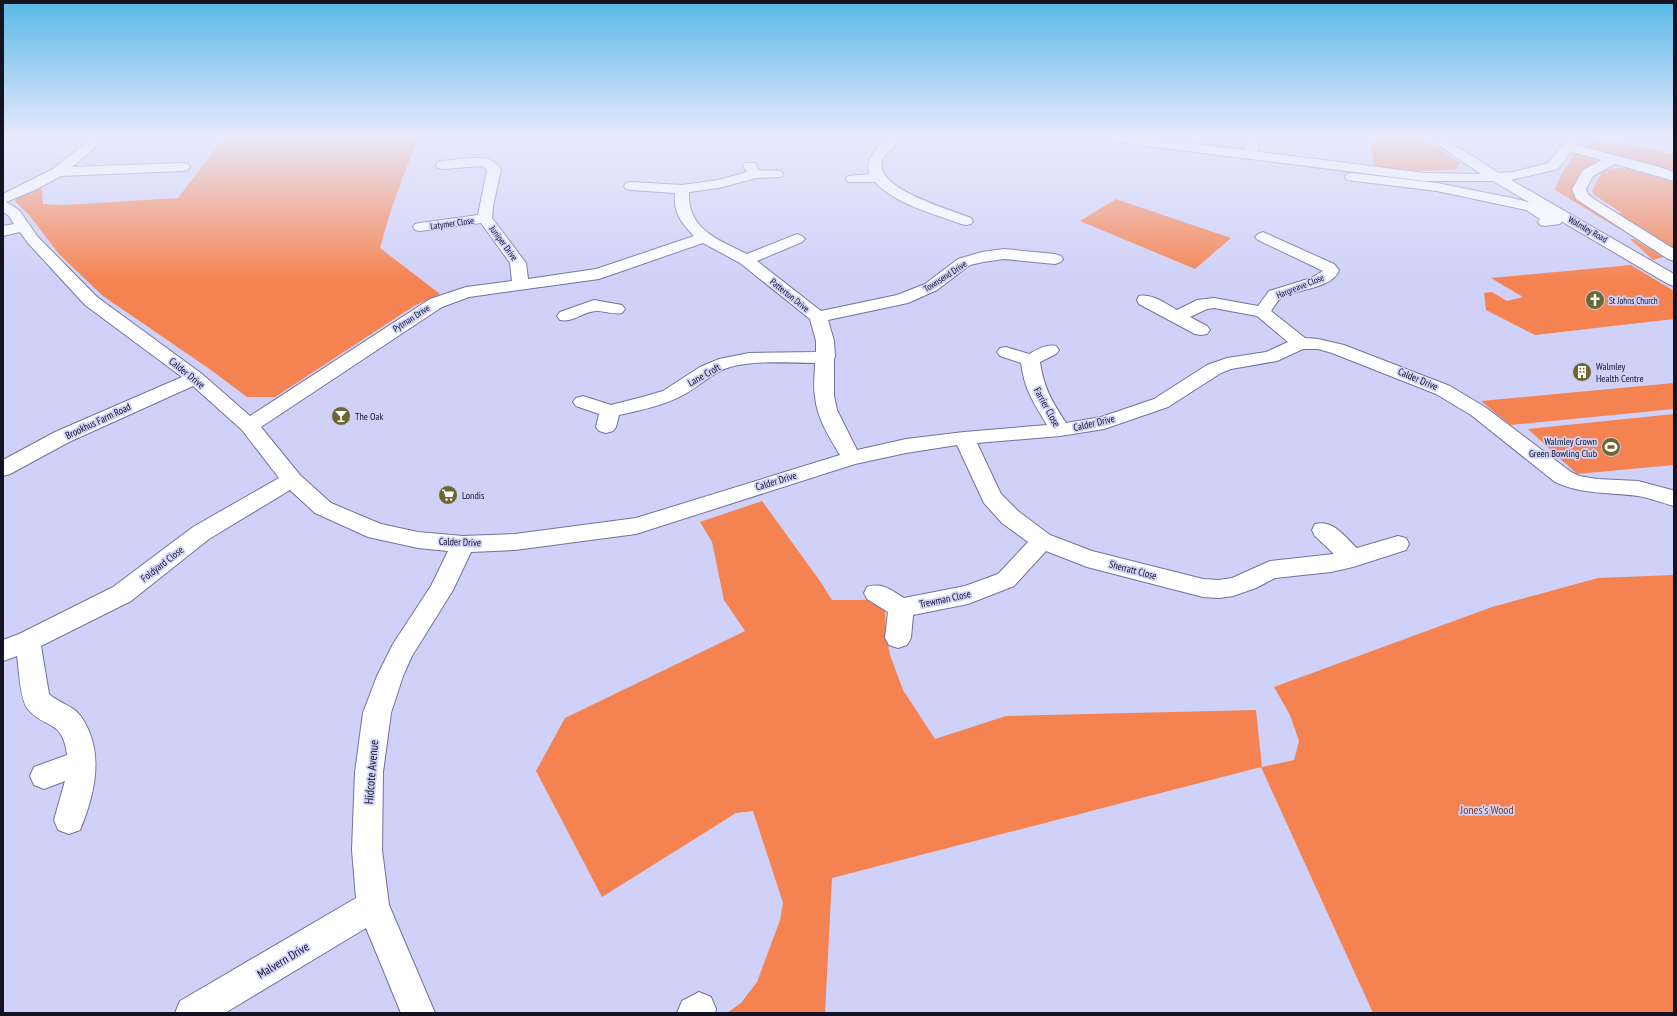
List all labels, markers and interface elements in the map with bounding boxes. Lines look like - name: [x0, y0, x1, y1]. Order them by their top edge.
- street label: Walmley Road: [1566, 213, 1610, 245]
- street label: Latymer Close: [430, 214, 475, 231]
- street label: Juniper Drive: [487, 223, 520, 263]
- street label: Townsend Drive: [921, 258, 969, 294]
- street label: Hargreave Close: [1275, 271, 1326, 301]
- street label: Patterton Drive: [768, 276, 812, 314]
- church icon: St Johns Church: [1584, 289, 1606, 311]
- place label: St Johns Church: [1609, 295, 1658, 306]
- street label: Pytman Drive: [391, 302, 432, 334]
- street label: Calder Drive: [166, 355, 208, 391]
- place label: Walmley Health Centre: [1596, 360, 1644, 385]
- street label: Lane Croft: [685, 361, 723, 389]
- building icon: Walmley Health Centre: [1571, 361, 1593, 383]
- street label: Calder Drive: [1396, 365, 1440, 393]
- street label: Farrier Close: [1031, 385, 1063, 429]
- street label: Brookhus Farm Road: [63, 400, 133, 442]
- bar icon: The Oak: [330, 405, 352, 427]
- place label: The Oak: [355, 410, 384, 423]
- street label: Calder Drive: [1072, 412, 1116, 434]
- place label: Walmley Crown Green Bowling Club: [1529, 435, 1597, 460]
- sports icon: Walmley Crown Green Bowling Club: [1600, 436, 1622, 458]
- street label: Calder Drive: [754, 469, 798, 493]
- supermarket icon: Londis: [437, 484, 459, 506]
- place label: Londis: [462, 489, 485, 502]
- street label: Calder Drive: [439, 535, 481, 549]
- street label: Foldyard Close: [138, 543, 186, 585]
- street label: Sherratt Close: [1108, 557, 1158, 583]
- street label: Trewman Close: [918, 587, 972, 611]
- street label: Hidcote Avenue: [361, 739, 381, 805]
- park label: Jones's Wood: [1459, 802, 1514, 817]
- street label: Malvern Drive: [254, 939, 312, 981]

